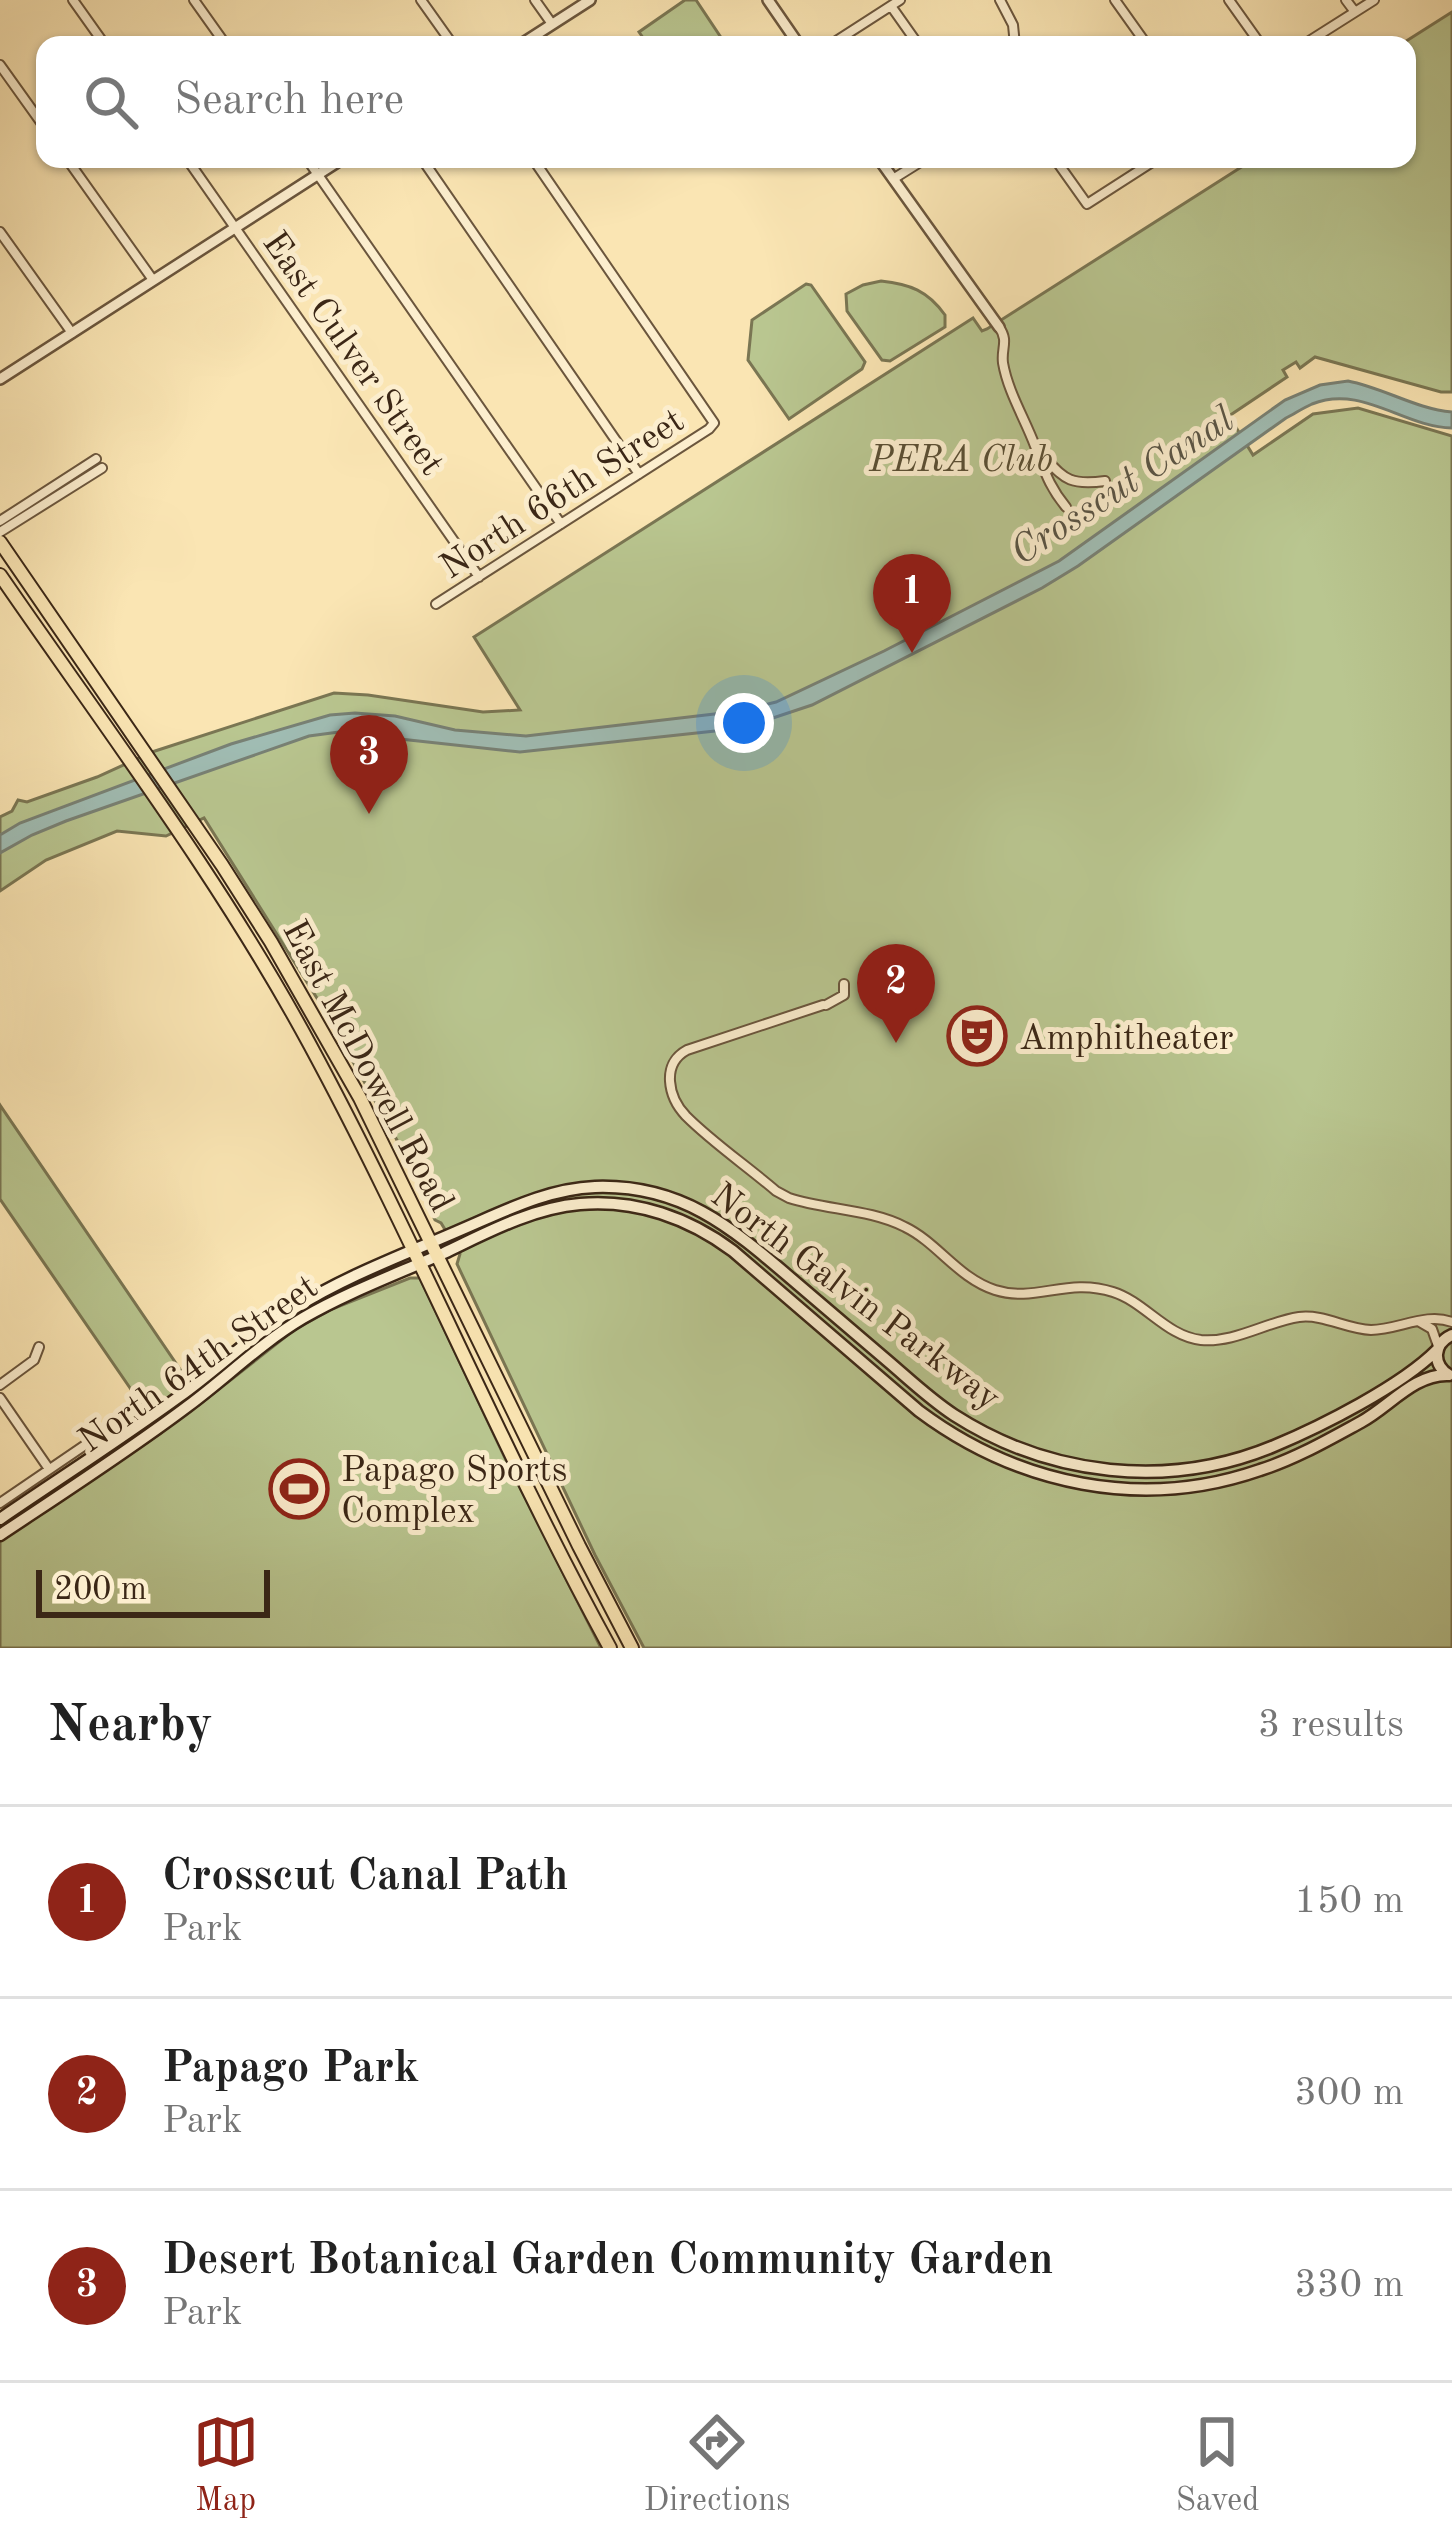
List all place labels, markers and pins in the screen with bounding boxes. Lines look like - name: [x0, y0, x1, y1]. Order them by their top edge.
- pin: 1: [873, 554, 951, 653]
- pin: 3: [330, 715, 408, 814]
- pin: 2: [857, 944, 935, 1043]
- theatre icon: Amphitheater: [946, 1005, 1008, 1067]
- place label: Amphitheater: [1019, 1022, 1234, 1058]
- place label: Papago Sports Complex: [341, 1454, 567, 1531]
- sports icon: Papago Sports Complex: [268, 1458, 330, 1520]

